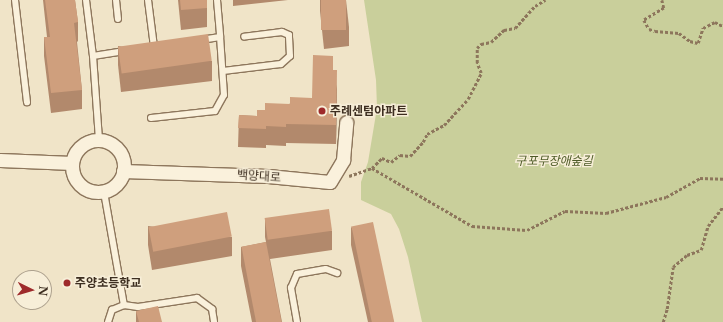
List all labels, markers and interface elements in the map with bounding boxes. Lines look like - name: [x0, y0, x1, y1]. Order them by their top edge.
- place label: 주례센텀아파트: [330, 104, 407, 118]
- marker: 주례센텀아파트: [317, 106, 327, 116]
- park label: 구포무장애숲길: [515, 154, 593, 168]
- street label: 백양대로: [236, 167, 282, 185]
- north arrow: [12, 270, 52, 310]
- place label: 주양초등학교: [75, 276, 141, 290]
- marker: 주양초등학교: [62, 278, 72, 288]
- text: N: [36, 285, 50, 297]

